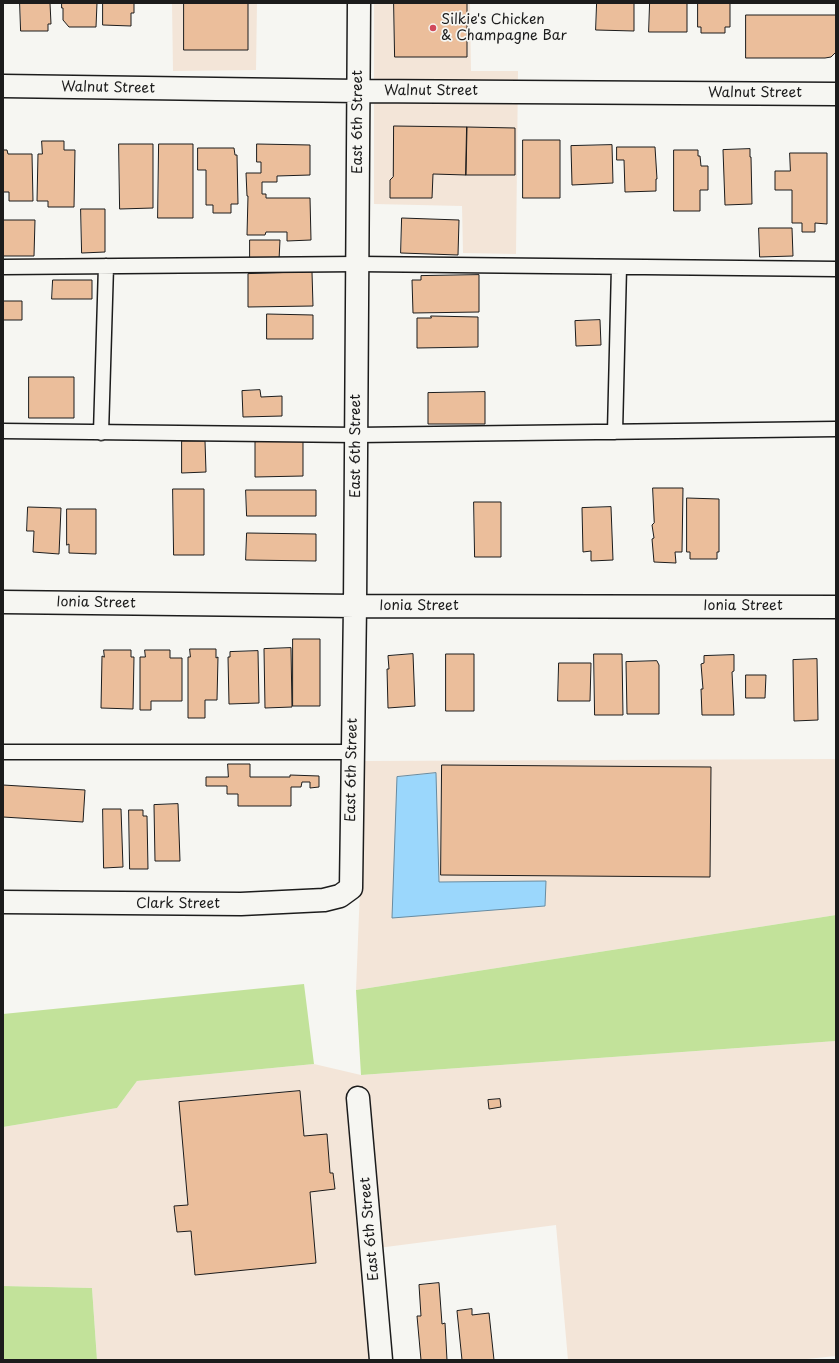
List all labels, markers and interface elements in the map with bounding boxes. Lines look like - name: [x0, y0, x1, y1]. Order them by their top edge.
- place label: Silkie's Chicken & Champagne Bar: [441, 12, 567, 44]
- marker: Silkie's Chicken & Champagne Bar: [428, 23, 438, 33]
- street label: East 6th Street: [350, 70, 366, 174]
- street label: Walnut Street: [61, 79, 155, 97]
- street label: Walnut Street: [384, 83, 478, 99]
- street label: Walnut Street: [708, 85, 802, 101]
- street label: East 6th Street: [348, 394, 364, 498]
- street label: Ionia Street: [56, 594, 136, 612]
- street label: Ionia Street: [379, 598, 459, 614]
- street label: Ionia Street: [703, 598, 783, 614]
- street label: East 6th Street: [343, 718, 361, 822]
- street label: Clark Street: [136, 896, 220, 912]
- street label: East 6th Street: [357, 1176, 383, 1282]

